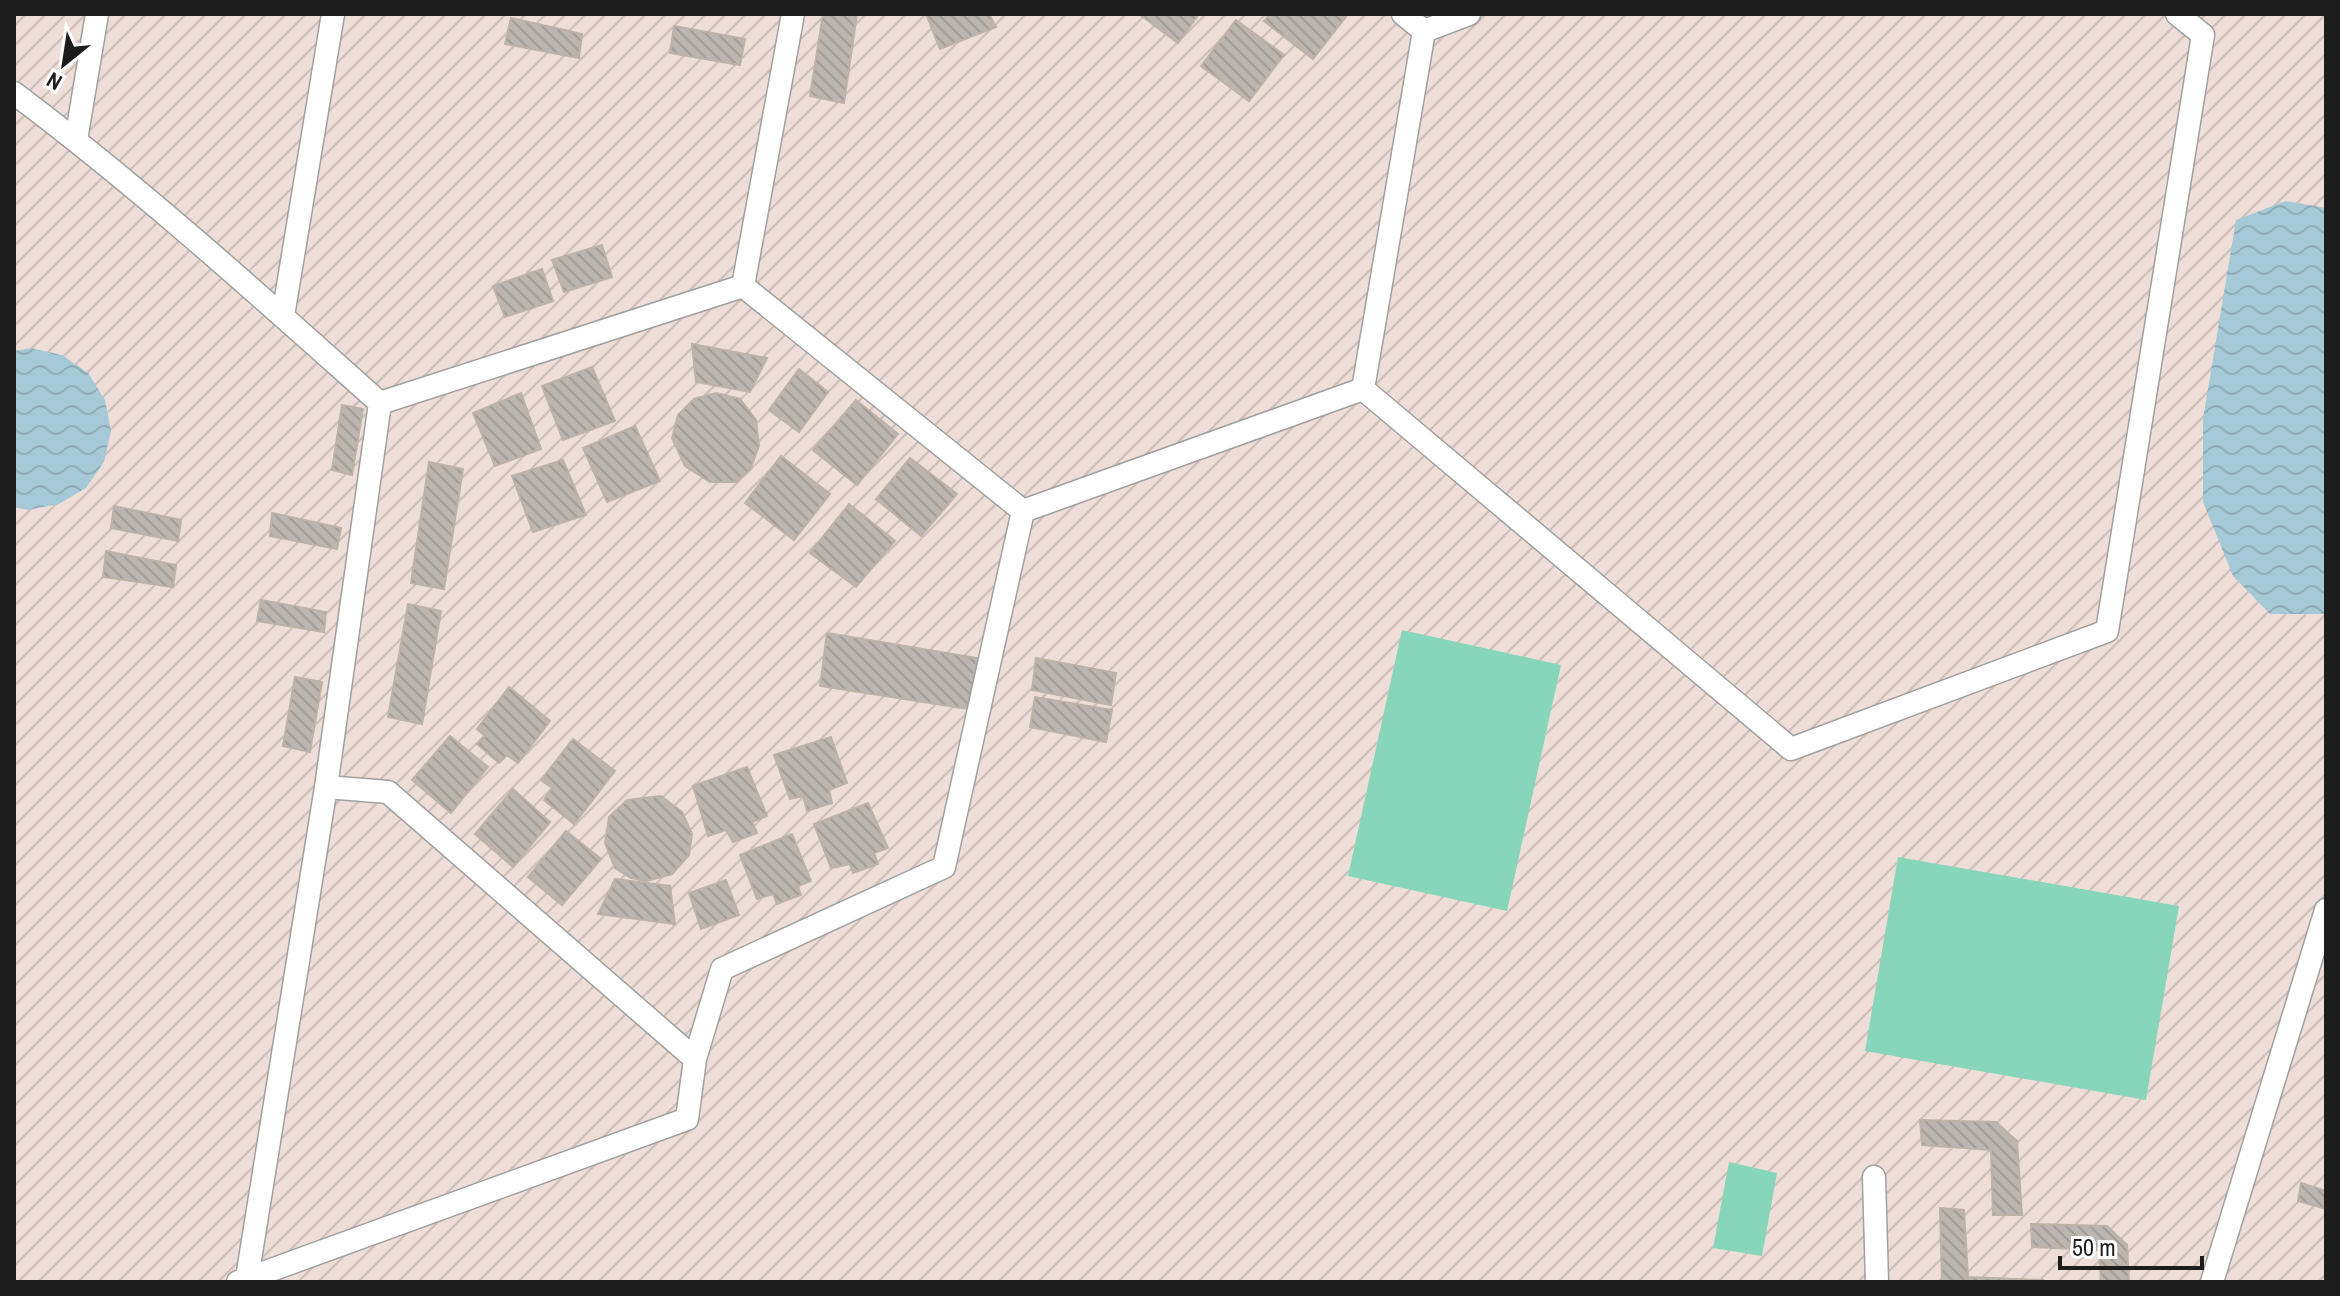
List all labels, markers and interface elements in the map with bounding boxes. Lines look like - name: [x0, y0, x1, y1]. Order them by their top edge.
- north arrow: [24, 24, 104, 104]
- text: N: [41, 65, 67, 98]
- scale bar: [2060, 1220, 2202, 1270]
- text: 50 m: [2072, 1231, 2116, 1263]

